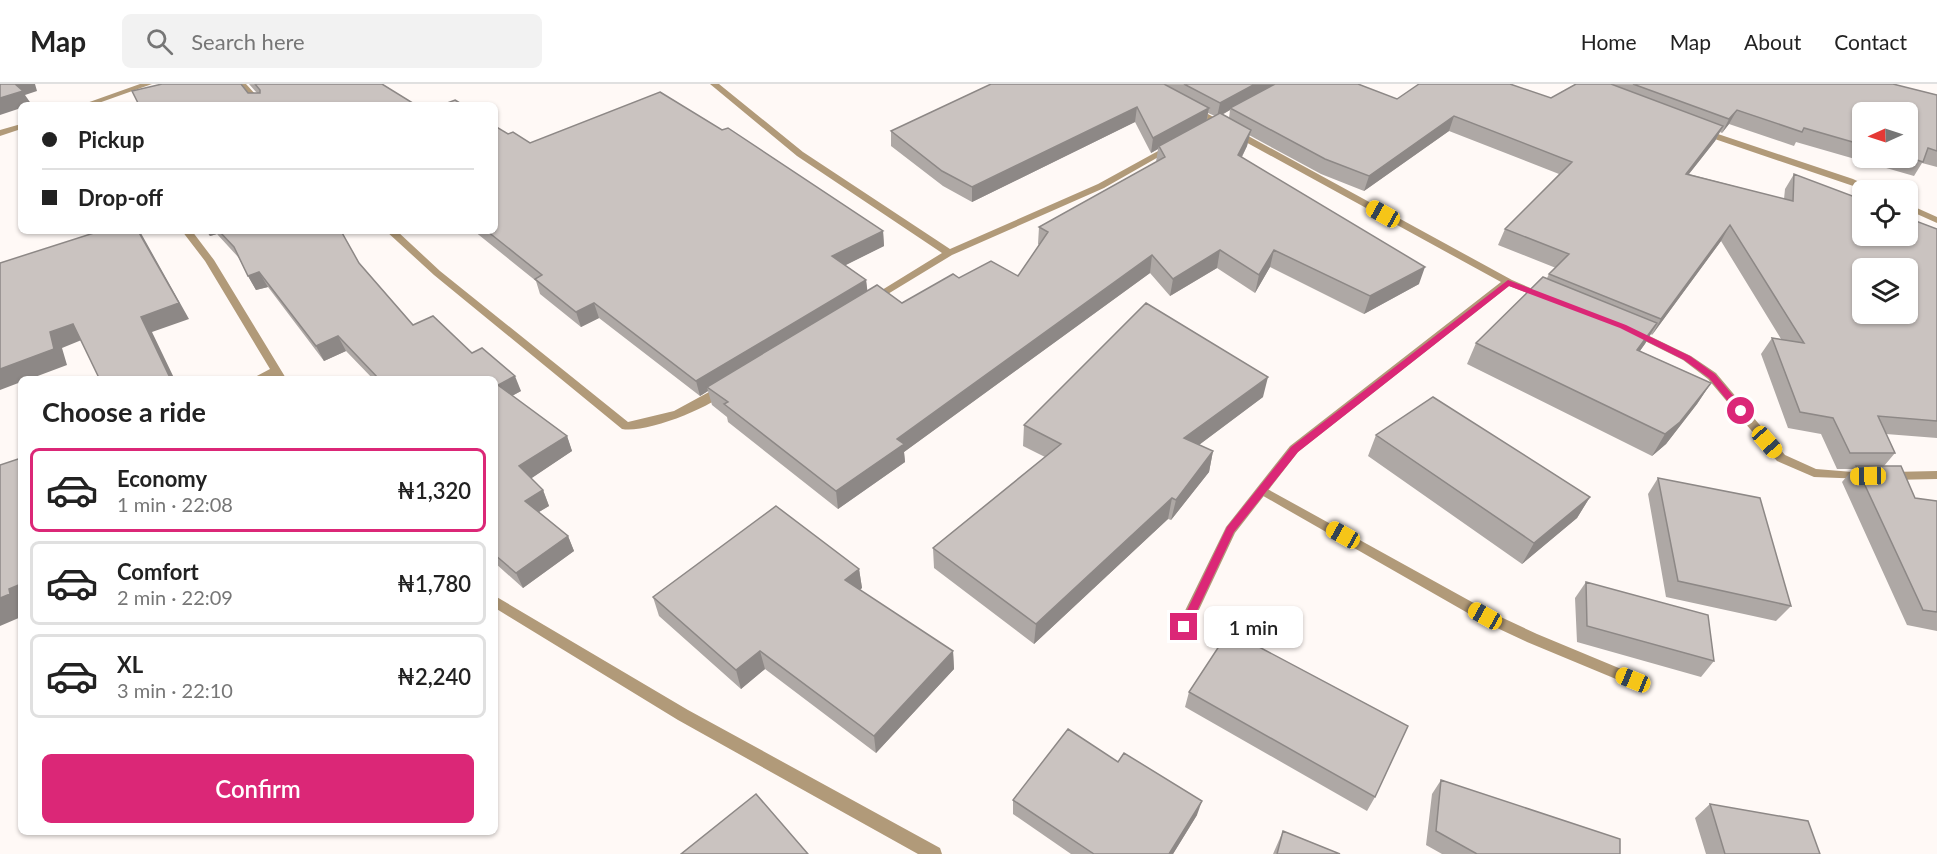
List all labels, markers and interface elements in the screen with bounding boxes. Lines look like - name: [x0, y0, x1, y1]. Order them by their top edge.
- search box: [122, 14, 542, 68]
- text: Map: [30, 24, 86, 58]
- icon: search: [143, 25, 176, 58]
- text: Search here: [191, 28, 305, 55]
- text: Home: [1581, 29, 1637, 54]
- text: Map: [1670, 29, 1711, 54]
- text: About: [1744, 29, 1801, 54]
- text: Contact: [1834, 29, 1907, 54]
- north arrow: [1852, 102, 1918, 168]
- map controls: [1852, 102, 1918, 324]
- text: Pickup: [78, 126, 144, 153]
- button: locate: [1852, 180, 1918, 246]
- text: Drop-off: [78, 184, 163, 211]
- car: [1363, 197, 1403, 231]
- button: layers: [1852, 258, 1918, 324]
- text: Choose a ride: [42, 395, 206, 428]
- route start: [1727, 397, 1754, 424]
- car: [1748, 423, 1786, 461]
- icon: car: [45, 463, 99, 517]
- text: Economy: [117, 465, 207, 492]
- car: [1850, 467, 1886, 485]
- text: ₦1,320: [397, 477, 471, 504]
- text: 1 min · 22:08: [117, 492, 233, 516]
- car: [1323, 518, 1363, 552]
- icon: car: [45, 556, 99, 610]
- text: Comfort: [117, 558, 199, 585]
- text: ₦1,780: [397, 570, 471, 597]
- text: 2 min · 22:09: [117, 585, 233, 609]
- car: [1465, 599, 1505, 633]
- callout: 1 min: [1205, 606, 1304, 648]
- route end: [1170, 613, 1197, 640]
- text: 1 min: [1229, 615, 1278, 639]
- icon: car: [45, 649, 99, 703]
- text: XL: [117, 651, 143, 678]
- text: ₦2,240: [397, 663, 471, 690]
- car: [1613, 665, 1653, 695]
- text: 3 min · 22:10: [117, 678, 233, 702]
- button: Confirm: [42, 754, 474, 823]

